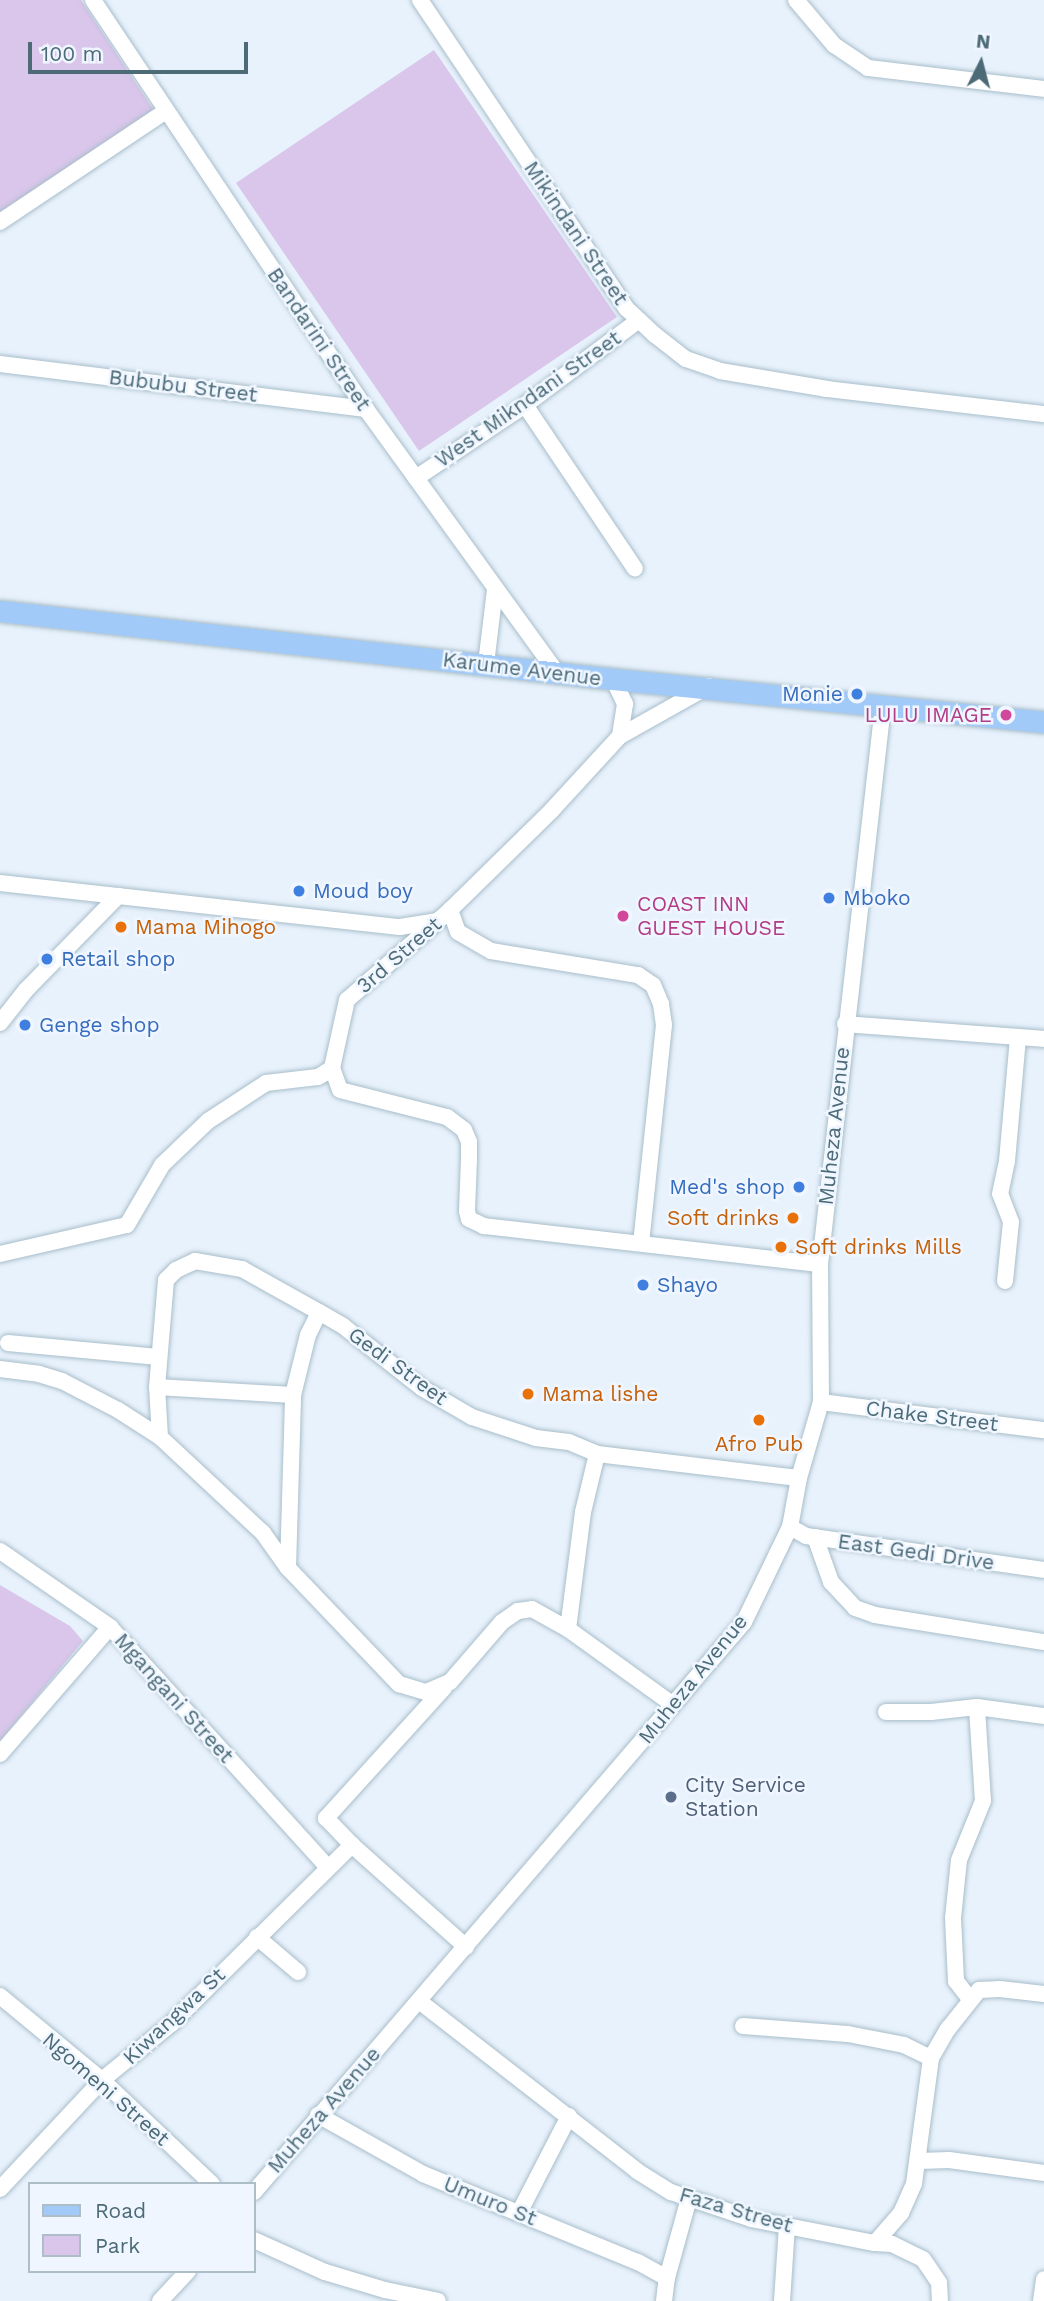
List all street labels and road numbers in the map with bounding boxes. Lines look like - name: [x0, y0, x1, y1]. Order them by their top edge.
- street label: Mikindani Street: [519, 156, 633, 310]
- street label: Bandarini Street: [262, 263, 376, 415]
- street label: West Mikndani Street: [430, 325, 626, 473]
- street label: Bububu Street: [107, 364, 259, 408]
- street label: Karume Avenue: [441, 647, 603, 691]
- street label: 3rd Street: [351, 911, 447, 999]
- street label: Muheza Avenue: [813, 1045, 855, 1207]
- street label: Gedi Street: [343, 1322, 453, 1410]
- street label: Chake Street: [864, 1395, 1000, 1437]
- street label: East Gedi Drive: [836, 1529, 996, 1575]
- street label: Muheza Avenue: [633, 1609, 753, 1749]
- street label: Mgangani Street: [109, 1628, 239, 1768]
- street label: Kiwangwa St: [117, 1962, 231, 2070]
- street label: Ngomeni Street: [37, 2027, 175, 2151]
- street label: Muheza Avenue: [262, 2041, 386, 2179]
- street label: Umuro St: [440, 2171, 540, 2231]
- street label: Faza Street: [676, 2182, 796, 2238]

